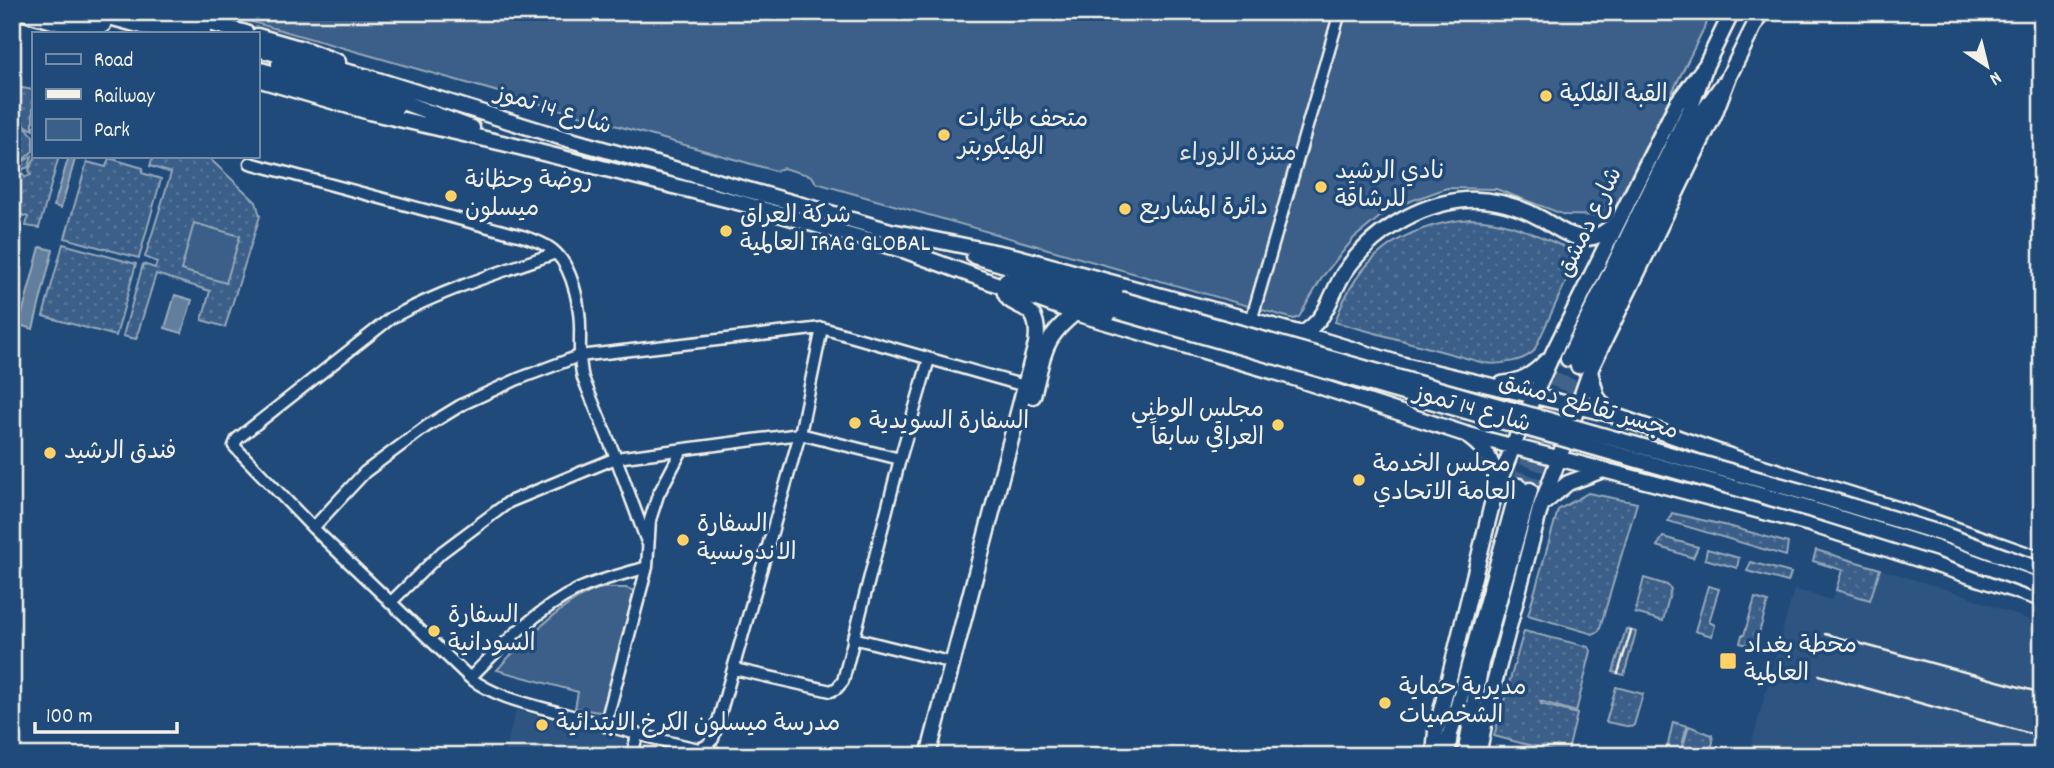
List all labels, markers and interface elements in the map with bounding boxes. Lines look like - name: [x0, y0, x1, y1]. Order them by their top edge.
- legend: [32, 32, 259, 158]
- north arrow: [1952, 32, 2022, 102]
- text: Road: [94, 47, 133, 77]
- text: N: [1983, 63, 2006, 91]
- street label: شارع 14 تموز: [489, 77, 615, 145]
- place label: القبة الفلكية: [1560, 79, 1668, 113]
- text: Railway: [94, 83, 155, 113]
- marker: القبة الفلكية: [1538, 88, 1554, 104]
- place label: متحف طائرات الهليكوبتر: [956, 104, 1088, 166]
- text: Park: [94, 117, 130, 147]
- marker: متحف طائرات الهليكوبتر: [936, 127, 952, 143]
- park label: متنزه الزوراء: [1179, 138, 1297, 172]
- place label: نادي الرشيد للرشاقة: [1335, 156, 1444, 218]
- street label: شارع دمشق: [1550, 162, 1632, 284]
- place label: روضة وحظانة ميسلون: [465, 165, 592, 227]
- marker: نادي الرشيد للرشاقة: [1313, 179, 1329, 195]
- marker: روضة وحظانة ميسلون: [443, 188, 459, 204]
- place label: دائرة المشاريع: [1139, 192, 1268, 226]
- place label: شركة العراق العالمية IRAG GLOBAL: [740, 200, 931, 262]
- marker: دائرة المشاريع: [1117, 201, 1133, 217]
- marker: شركة العراق العالمية IRAG GLOBAL: [718, 223, 734, 239]
- street label: مجسر تقاطع دمشق: [1494, 366, 1682, 450]
- street label: شارع 14 تموز: [1408, 377, 1534, 443]
- place label: مجلس الوطني العراقي سابقاً: [1131, 394, 1264, 456]
- place label: السفارة السويدية: [869, 406, 1029, 440]
- marker: السفارة السويدية: [847, 415, 863, 431]
- marker: مجلس الوطني العراقي سابقاً: [1270, 417, 1286, 433]
- place label: فندق الرشيد: [64, 436, 176, 470]
- marker: فندق الرشيد: [42, 445, 58, 461]
- place label: مجلس الخدمة العامة الاتحادي: [1373, 449, 1516, 511]
- marker: مجلس الخدمة العامة الاتحادي: [1351, 472, 1367, 488]
- place label: السفارة الاندونسية: [697, 509, 797, 571]
- marker: السفارة الاندونسية: [675, 532, 691, 548]
- place label: السفارة السودانية: [448, 600, 536, 662]
- marker: السفارة السودانية: [426, 623, 442, 639]
- place label: محطة بغداد العالمية: [1744, 630, 1857, 692]
- marker: محطة بغداد العالمية: [1718, 651, 1738, 671]
- place label: مديرية حماية الشخصيات: [1399, 672, 1527, 734]
- scale bar: [35, 691, 177, 735]
- marker: مديرية حماية الشخصيات: [1377, 695, 1393, 711]
- text: 100 m: [46, 703, 93, 733]
- place label: مدرسة ميسلون الكرخ الابتدائية: [556, 708, 840, 742]
- marker: مدرسة ميسلون الكرخ الابتدائية: [534, 717, 550, 733]

